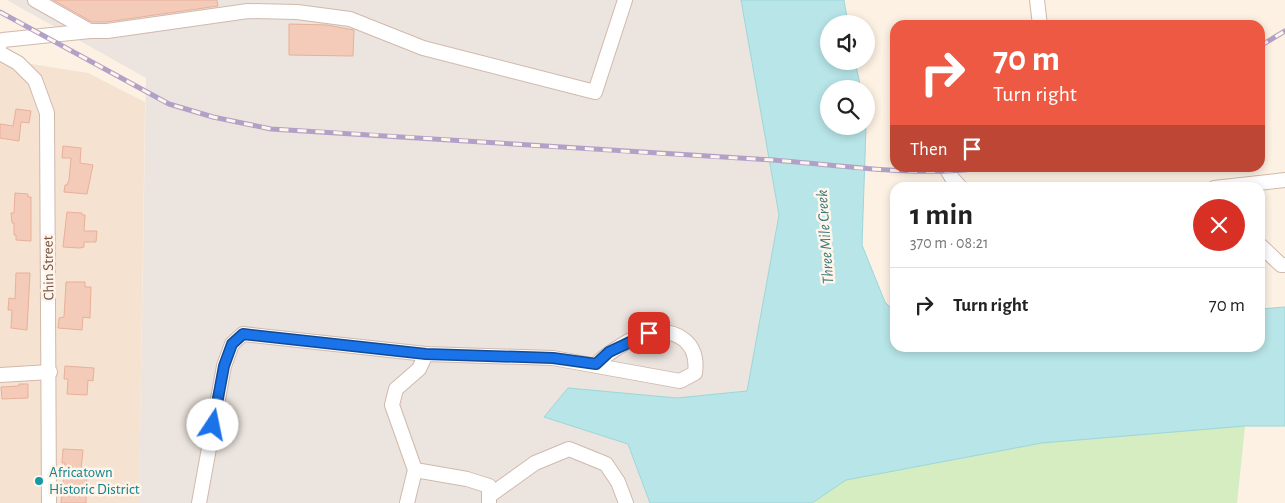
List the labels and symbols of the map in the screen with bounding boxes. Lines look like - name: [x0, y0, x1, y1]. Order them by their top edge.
- water label: Three Mile Creek: [814, 189, 836, 285]
- street label: Chin Street: [40, 235, 57, 301]
- pin: [628, 312, 670, 354]
- position arrow: [186, 398, 238, 450]
- place label: Africatown Historic District: [49, 465, 140, 497]
- marker: Africatown Historic District: [33, 475, 45, 487]

